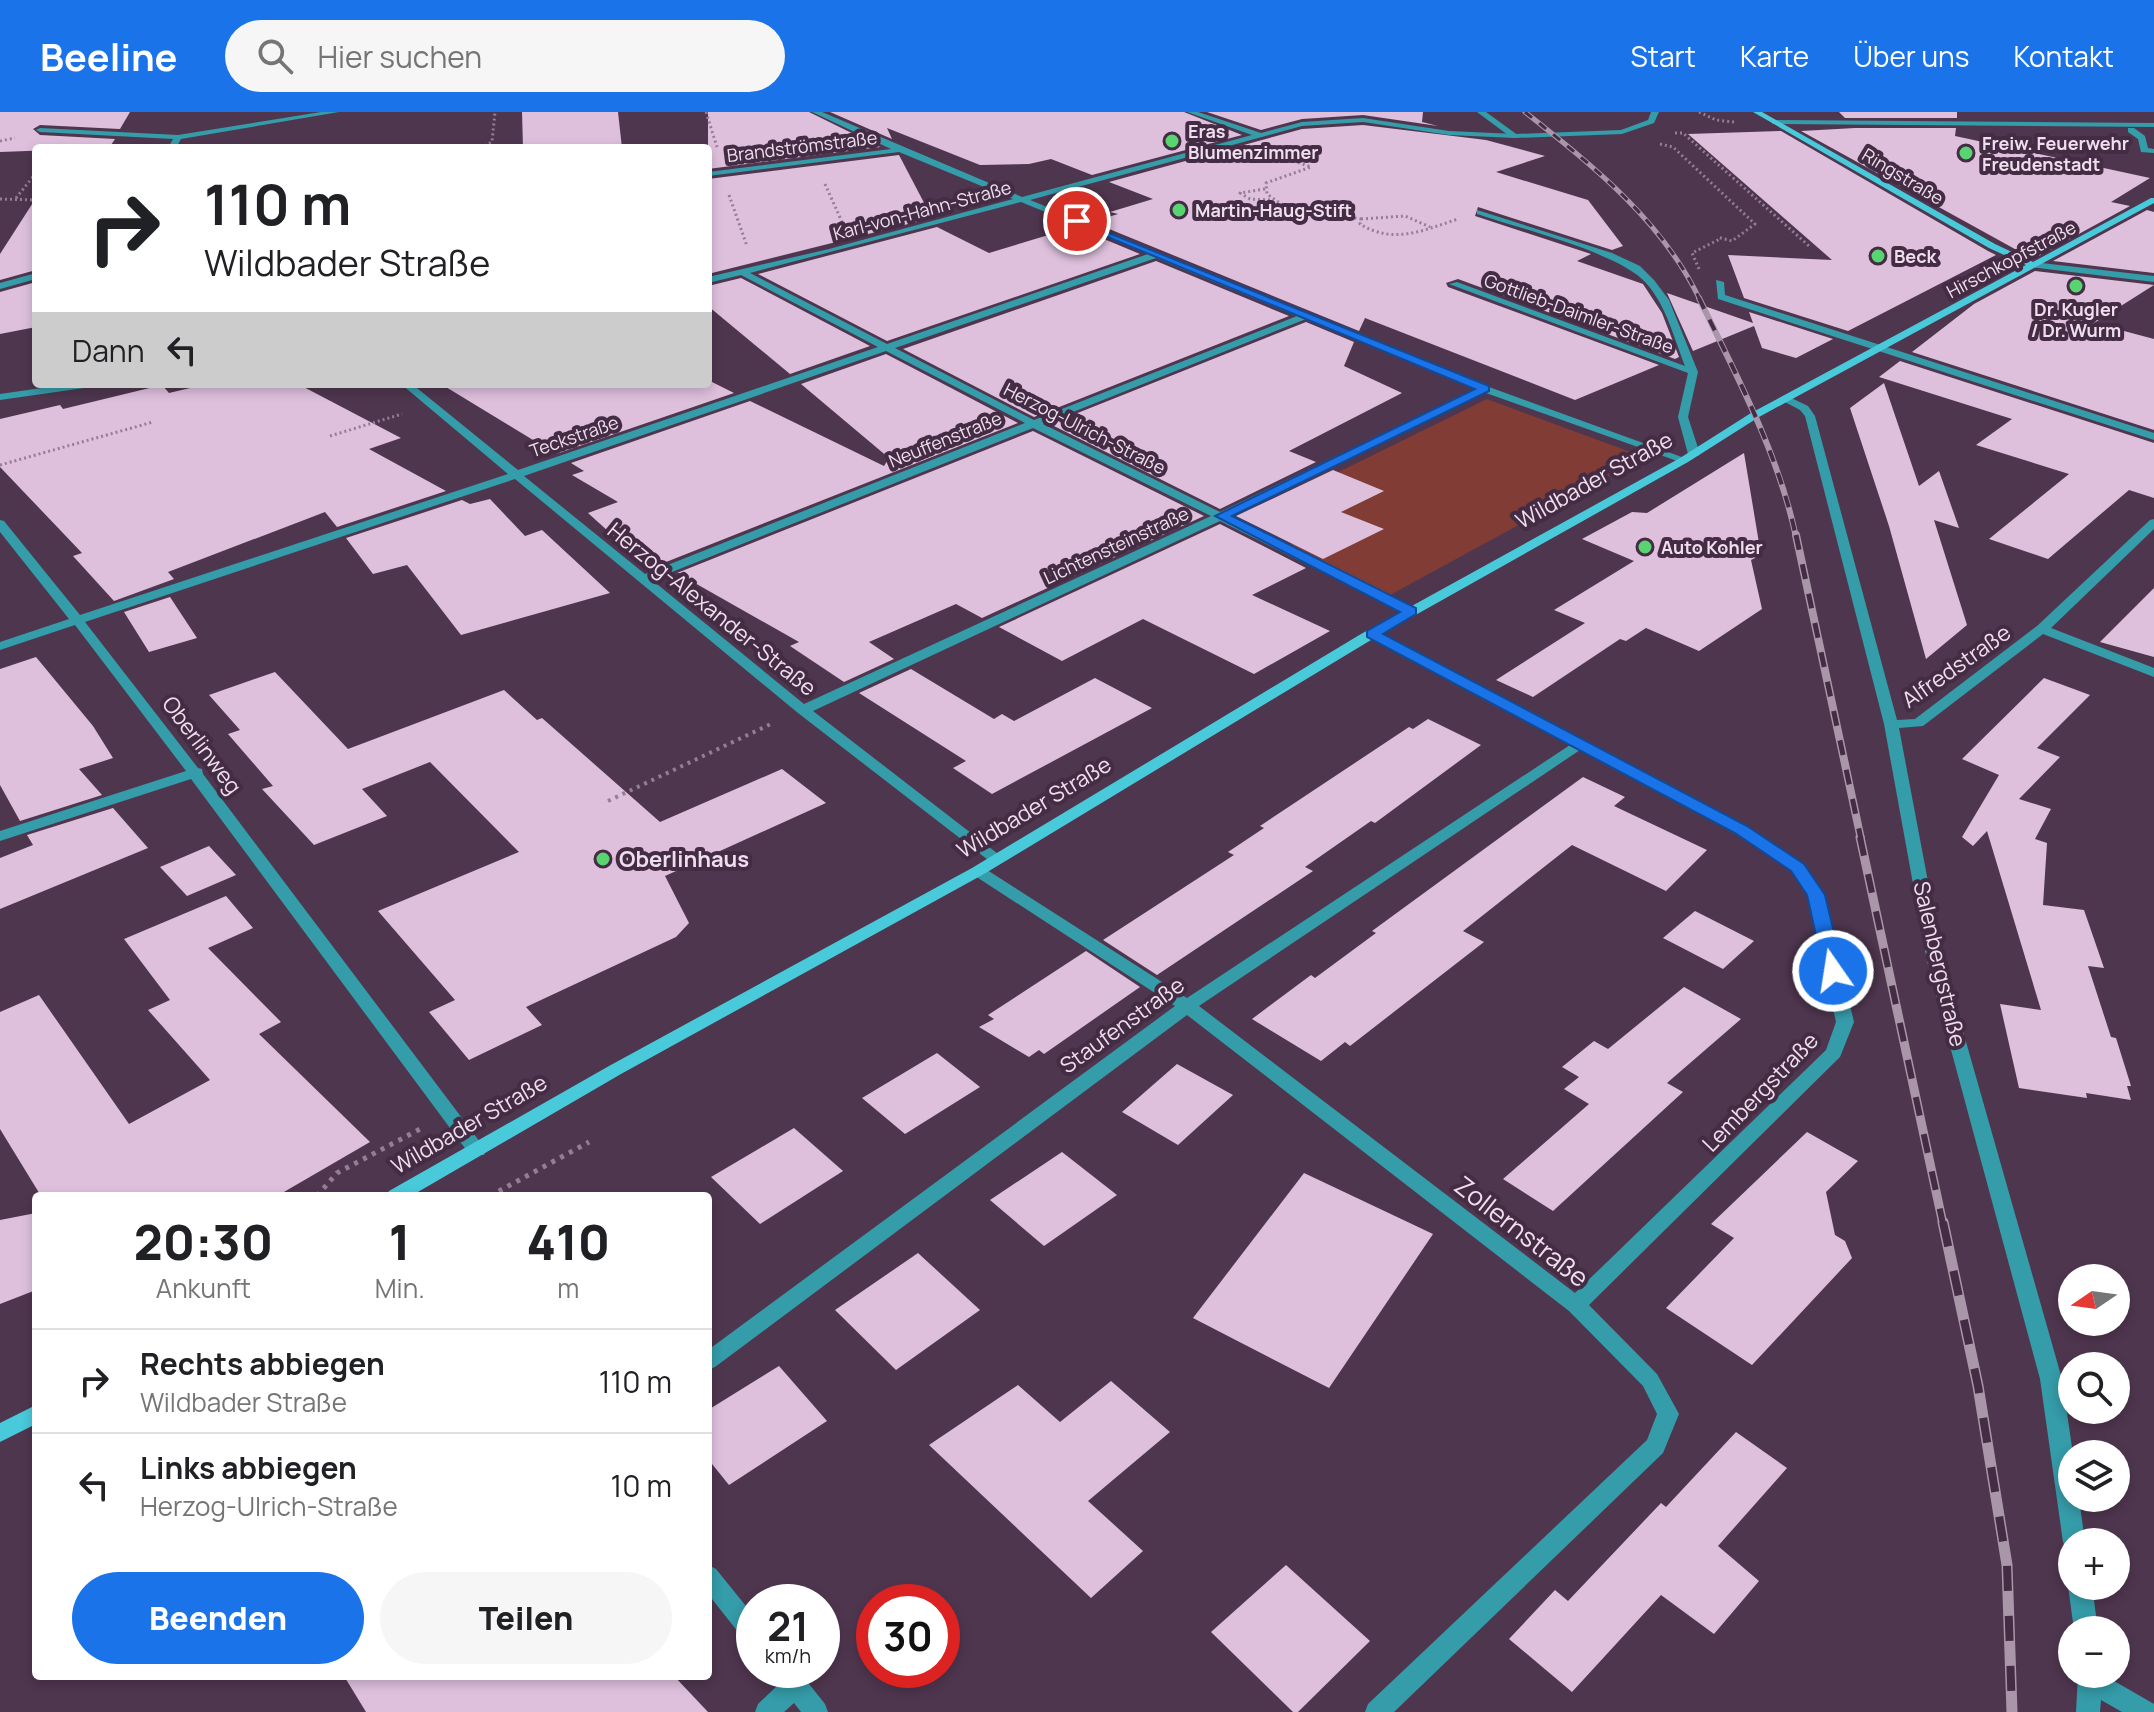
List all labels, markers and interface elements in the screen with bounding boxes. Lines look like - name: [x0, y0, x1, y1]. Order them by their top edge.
- search box: [225, 20, 785, 92]
- text: Beeline: [40, 30, 177, 82]
- icon: search: [253, 34, 297, 78]
- text: Hier suchen: [317, 36, 482, 77]
- text: Start: [1631, 37, 1696, 75]
- text: Karte: [1740, 37, 1809, 75]
- text: Über uns: [1853, 37, 1969, 75]
- text: Kontakt: [2013, 37, 2114, 75]
- place label: Eras Blumenzimmer: [1188, 119, 1318, 164]
- street label: Brandströmstraße: [725, 125, 879, 167]
- place label: Freiw. Feuerwehr Freudenstadt: [1982, 131, 2129, 176]
- marker: Eras Blumenzimmer: [1163, 132, 1181, 150]
- street label: Ringstraße: [1858, 142, 1948, 210]
- marker: Freiw. Feuerwehr Freudenstadt: [1957, 144, 1975, 162]
- text: 110 m: [204, 165, 351, 242]
- street label: Karl-von-Hahn-Straße: [830, 175, 1014, 245]
- icon: right: [72, 176, 176, 280]
- pin: [1043, 187, 1111, 255]
- place label: Martin-Haug-Stift: [1195, 198, 1352, 222]
- icon: arrive: [1055, 199, 1099, 243]
- marker: Martin-Haug-Stift: [1170, 201, 1188, 219]
- street label: Hirschkopfstraße: [1942, 215, 2080, 303]
- text: Wildbader Straße: [204, 238, 490, 287]
- place label: Beck: [1894, 244, 1938, 268]
- marker: Beck: [1869, 247, 1887, 265]
- street label: Gottlieb-Daimler-Straße: [1481, 268, 1677, 358]
- marker: Dr. Kugler / Dr. Wurm: [2067, 277, 2085, 295]
- place label: Dr. Kugler / Dr. Wurm: [2031, 297, 2121, 342]
- icon: left: [160, 328, 204, 372]
- text: Dann: [72, 330, 144, 371]
- street label: Herzog-Ulrich-Straße: [1000, 377, 1170, 479]
- street label: Neuffenstraße: [885, 405, 1005, 473]
- street label: Teckstraße: [526, 410, 622, 462]
- street label: Wildbader Straße: [1510, 424, 1678, 536]
- street label: Lichtensteinstraße: [1039, 501, 1193, 589]
- street label: Herzog-Alexander-Straße: [601, 515, 823, 703]
- place label: Auto Kohler: [1661, 535, 1763, 559]
- marker: Auto Kohler: [1636, 538, 1654, 556]
- street label: Alfredstraße: [1896, 617, 2017, 715]
- street label: Oberlinweg: [155, 690, 249, 800]
- street label: Wildbader Straße: [951, 749, 1117, 865]
- place label: Oberlinhaus: [619, 844, 749, 874]
- marker: Oberlinhaus: [594, 850, 612, 868]
- street label: Salenbergstraße: [1906, 878, 1974, 1050]
- position arrow: [1791, 929, 1875, 1013]
- street label: Staufenstraße: [1054, 970, 1190, 1080]
- street label: Lembergstraße: [1695, 1026, 1825, 1158]
- street label: Wildbader Straße: [386, 1067, 552, 1181]
- street label: Zollernstraße: [1447, 1167, 1597, 1295]
- text: 20:30: [134, 1209, 273, 1274]
- text: 1: [389, 1209, 411, 1274]
- text: 410: [527, 1209, 610, 1274]
- north arrow: [2058, 1264, 2130, 1336]
- map controls: [2058, 1264, 2130, 1688]
- text: Ankunft: [156, 1270, 251, 1306]
- text: Min.: [375, 1270, 425, 1306]
- text: m: [557, 1270, 579, 1306]
- text: Rechts abbiegen: [140, 1343, 385, 1384]
- button: search: [2058, 1352, 2130, 1424]
- icon: right: [72, 1359, 116, 1403]
- text: 110 m: [599, 1361, 672, 1402]
- text: Wildbader Straße: [140, 1384, 347, 1420]
- button: layers: [2058, 1440, 2130, 1512]
- text: Links abbiegen: [140, 1447, 357, 1488]
- icon: left: [72, 1463, 116, 1507]
- text: 10 m: [611, 1465, 672, 1506]
- text: Herzog-Ulrich-Straße: [140, 1488, 398, 1524]
- button: +: [2058, 1528, 2130, 1600]
- button: Beenden: [72, 1572, 364, 1664]
- button: Teilen: [380, 1572, 672, 1664]
- speed limit sign: 30: [856, 1584, 960, 1688]
- text: 21: [767, 1598, 809, 1653]
- button: −: [2058, 1616, 2130, 1688]
- text: km/h: [765, 1642, 811, 1669]

